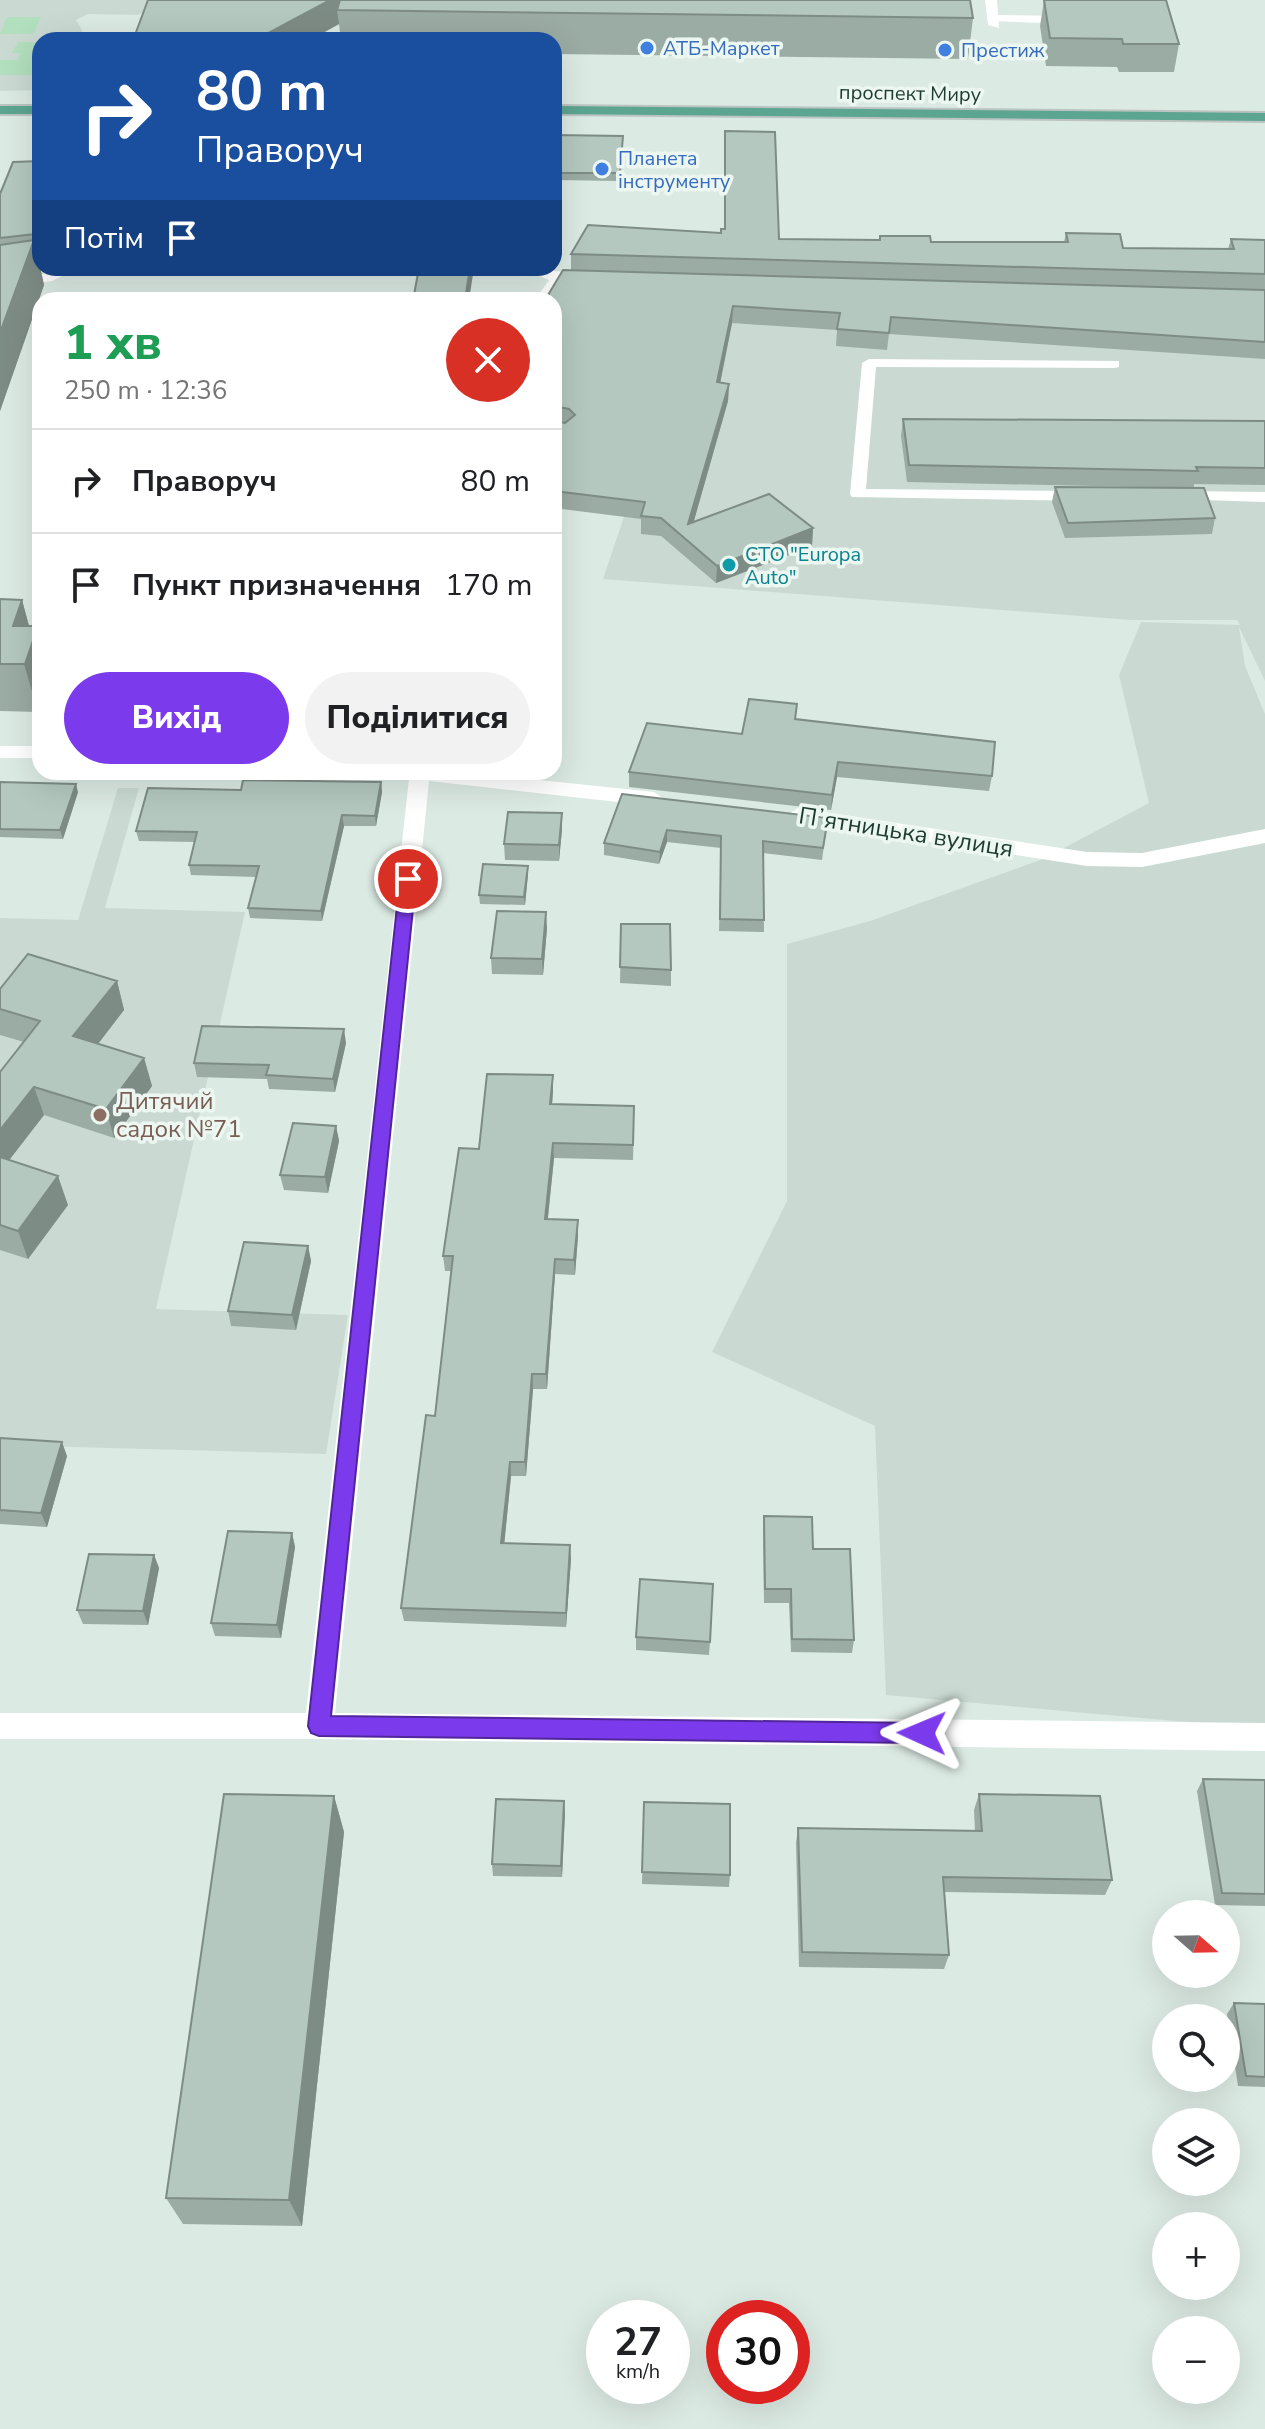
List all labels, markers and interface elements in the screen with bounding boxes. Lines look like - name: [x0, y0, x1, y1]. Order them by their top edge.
- place label: АТБ-Маркет: [663, 35, 780, 62]
- place label: Престиж: [961, 37, 1045, 64]
- marker: АТБ-Маркет: [638, 39, 656, 57]
- marker: Престиж: [936, 41, 954, 59]
- text: 80 m: [196, 53, 327, 130]
- icon: right: [64, 64, 168, 168]
- street label: проспект Миру: [839, 79, 982, 108]
- text: Праворуч: [196, 126, 364, 175]
- place label: Планета інструменту: [618, 145, 731, 195]
- marker: Планета інструменту: [593, 160, 611, 178]
- icon: arrive: [160, 216, 204, 260]
- text: Потім: [64, 218, 144, 259]
- text: 1 хв: [64, 310, 162, 376]
- button: close: [446, 318, 530, 402]
- text: 250 m · 12:36: [64, 373, 227, 408]
- icon: right: [64, 459, 108, 503]
- text: Праворуч: [132, 461, 277, 502]
- text: 80 m: [461, 461, 530, 502]
- place label: СТО "Europa Auto": [745, 541, 861, 591]
- marker: СТО "Europa Auto": [720, 556, 738, 574]
- icon: arrive: [64, 563, 108, 607]
- text: Пункт призначення: [132, 565, 421, 606]
- text: 170 m: [445, 565, 532, 606]
- button: Вихід: [64, 672, 289, 764]
- button: Поділитися: [305, 672, 530, 764]
- street label: Пʼятницька вулиця: [797, 799, 1015, 865]
- pin: [374, 845, 442, 913]
- icon: arrive: [386, 857, 430, 901]
- place label: Дитячий садок №71: [116, 1085, 242, 1145]
- marker: Дитячий садок №71: [91, 1106, 109, 1124]
- position arrow: [880, 1691, 964, 1775]
- north arrow: [1152, 1900, 1240, 1988]
- map controls: [1152, 1900, 1240, 2404]
- button: search: [1152, 2004, 1240, 2092]
- button: layers: [1152, 2108, 1240, 2196]
- button: +: [1152, 2212, 1240, 2300]
- speed limit sign: 30: [706, 2300, 810, 2404]
- text: 27: [614, 2315, 662, 2369]
- button: −: [1152, 2316, 1240, 2404]
- text: km/h: [616, 2358, 660, 2385]

